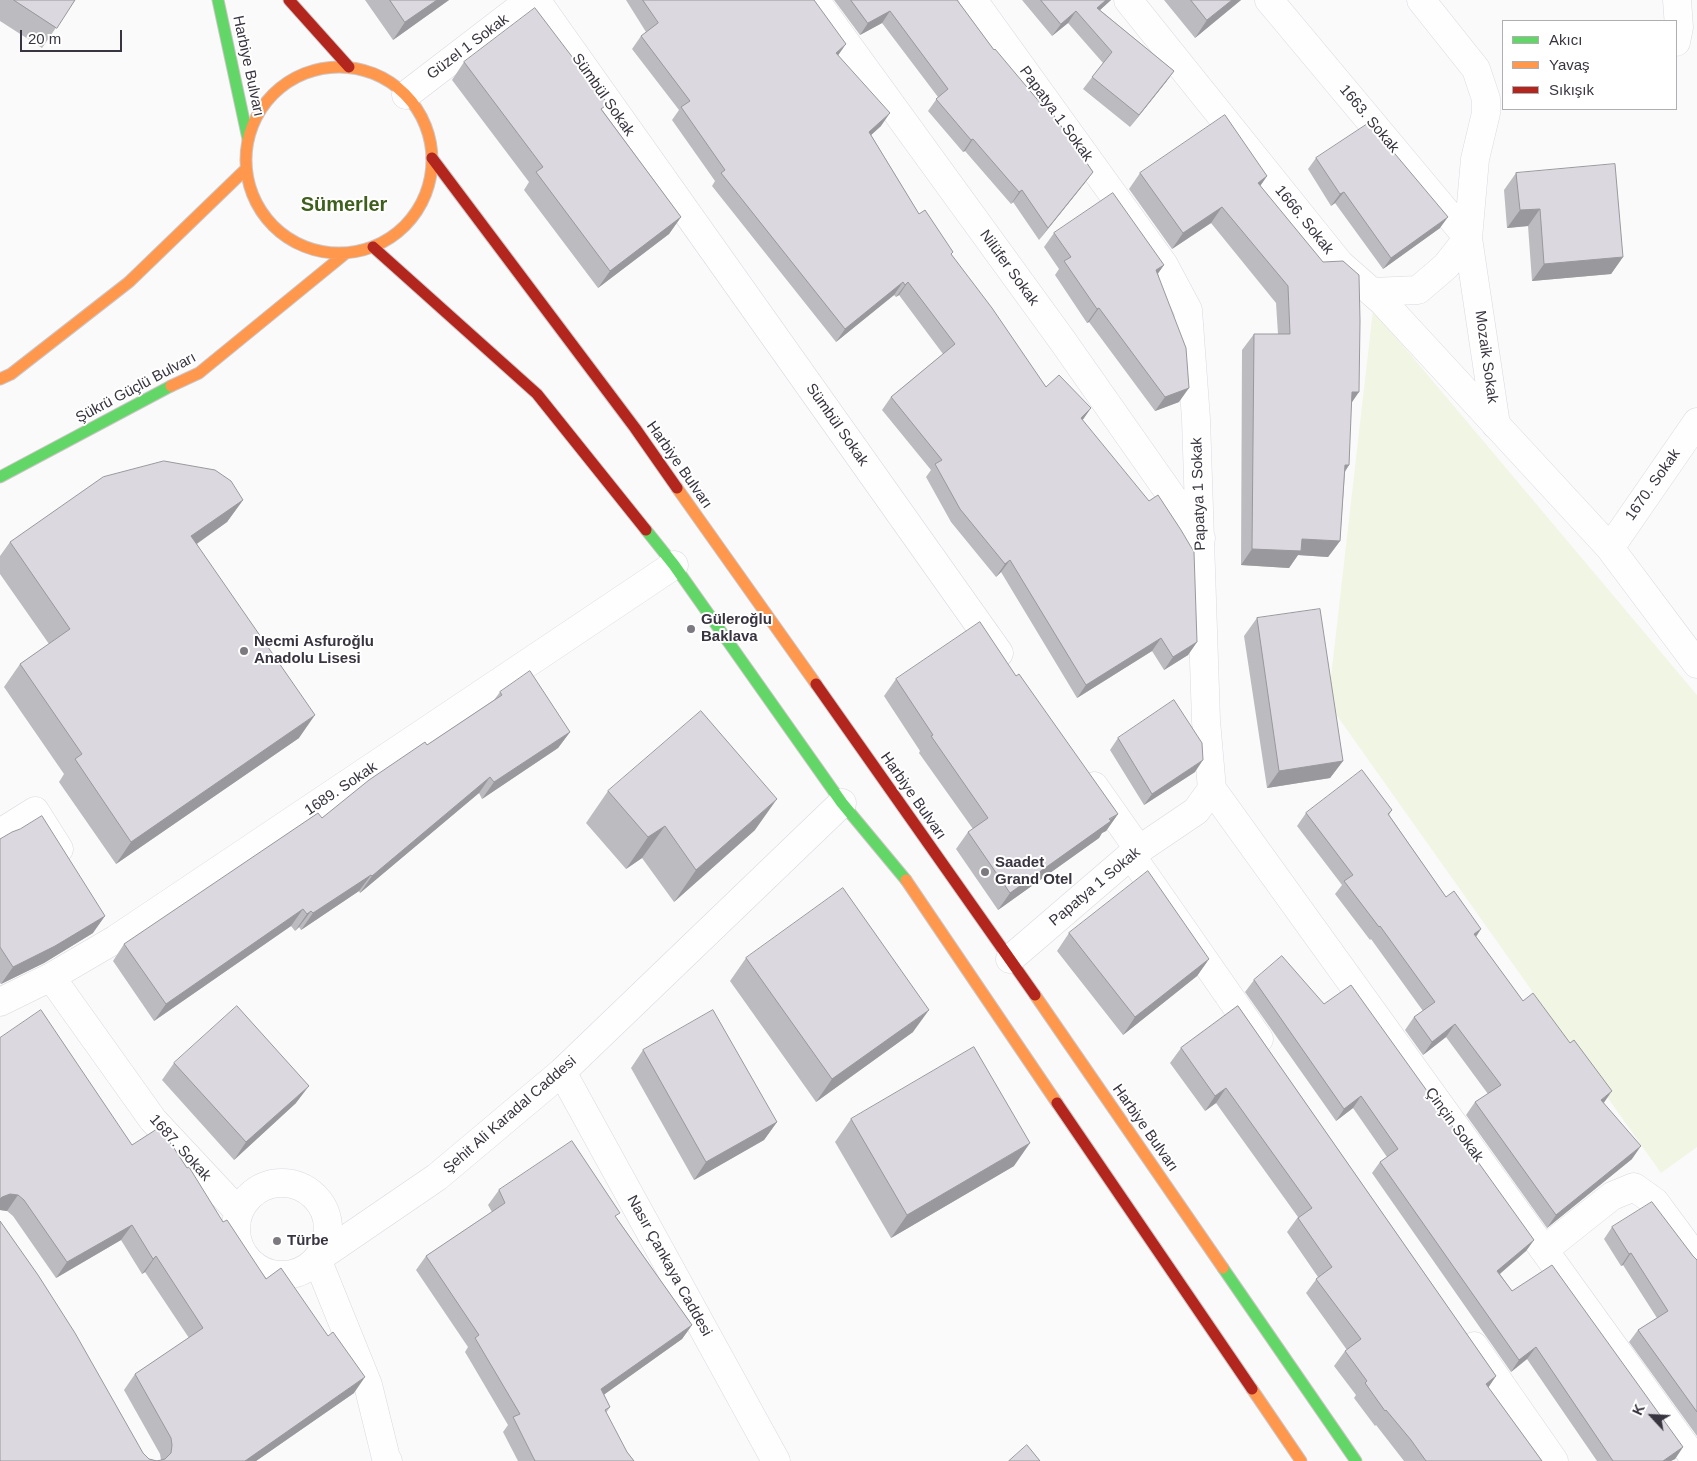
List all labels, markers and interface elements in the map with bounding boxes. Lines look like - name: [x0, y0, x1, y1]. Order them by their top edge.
- street label: Güzel 1 Sokak: [424, 10, 512, 84]
- street label: Harbiye Bulvarı: [229, 14, 267, 118]
- scale bar: [22, 20, 125, 52]
- legend: [1502, 20, 1677, 110]
- text: 20 m: [28, 30, 61, 47]
- text: Akıcı: [1549, 31, 1582, 48]
- street label: Sümbül Sokak: [568, 50, 638, 140]
- text: Yavaş: [1549, 56, 1590, 73]
- street label: Papatya 1 Sokak: [1015, 63, 1097, 165]
- street label: 1663. Sokak: [1335, 81, 1403, 157]
- text: Sıkışık: [1549, 81, 1594, 98]
- street label: 1666. Sokak: [1271, 182, 1337, 258]
- district label: Sümerler: [301, 193, 387, 217]
- street label: Nilüfer Sokak: [976, 227, 1042, 309]
- street label: Mozaik Sokak: [1471, 310, 1501, 404]
- street label: Şükrü Güçlü Bulvarı: [73, 349, 199, 427]
- street label: Sümbül Sokak: [802, 380, 872, 470]
- street label: Harbiye Bulvarı: [642, 418, 716, 512]
- street label: Papatya 1 Sokak: [1188, 437, 1210, 551]
- street label: 1670. Sokak: [1622, 446, 1684, 524]
- place label: Güleroğlu Baklava: [701, 611, 772, 646]
- marker: Güleroğlu Baklava: [685, 623, 697, 635]
- place label: Necmi Asfuroğlu Anadolu Lisesi: [254, 633, 374, 668]
- marker: Necmi Asfuroğlu Anadolu Lisesi: [238, 645, 250, 657]
- street label: Harbiye Bulvarı: [876, 749, 950, 843]
- street label: 1689. Sokak: [301, 758, 381, 820]
- street label: Papatya 1 Sokak: [1046, 844, 1144, 930]
- place label: Saadet Grand Otel: [995, 854, 1073, 889]
- marker: Saadet Grand Otel: [979, 866, 991, 878]
- street label: Şehit Ali Karadal Caddesi: [440, 1052, 580, 1178]
- street label: Harbiye Bulvarı: [1108, 1081, 1182, 1175]
- street label: Çinçin Sokak: [1421, 1084, 1487, 1166]
- street label: 1687. Sokak: [145, 1111, 215, 1185]
- street label: Nasır Çankaya Caddesi: [623, 1192, 715, 1340]
- place label: Türbe: [287, 1232, 329, 1250]
- marker: Türbe: [271, 1235, 283, 1247]
- north arrow: [1627, 1391, 1677, 1441]
- text: K: [1629, 1402, 1648, 1418]

